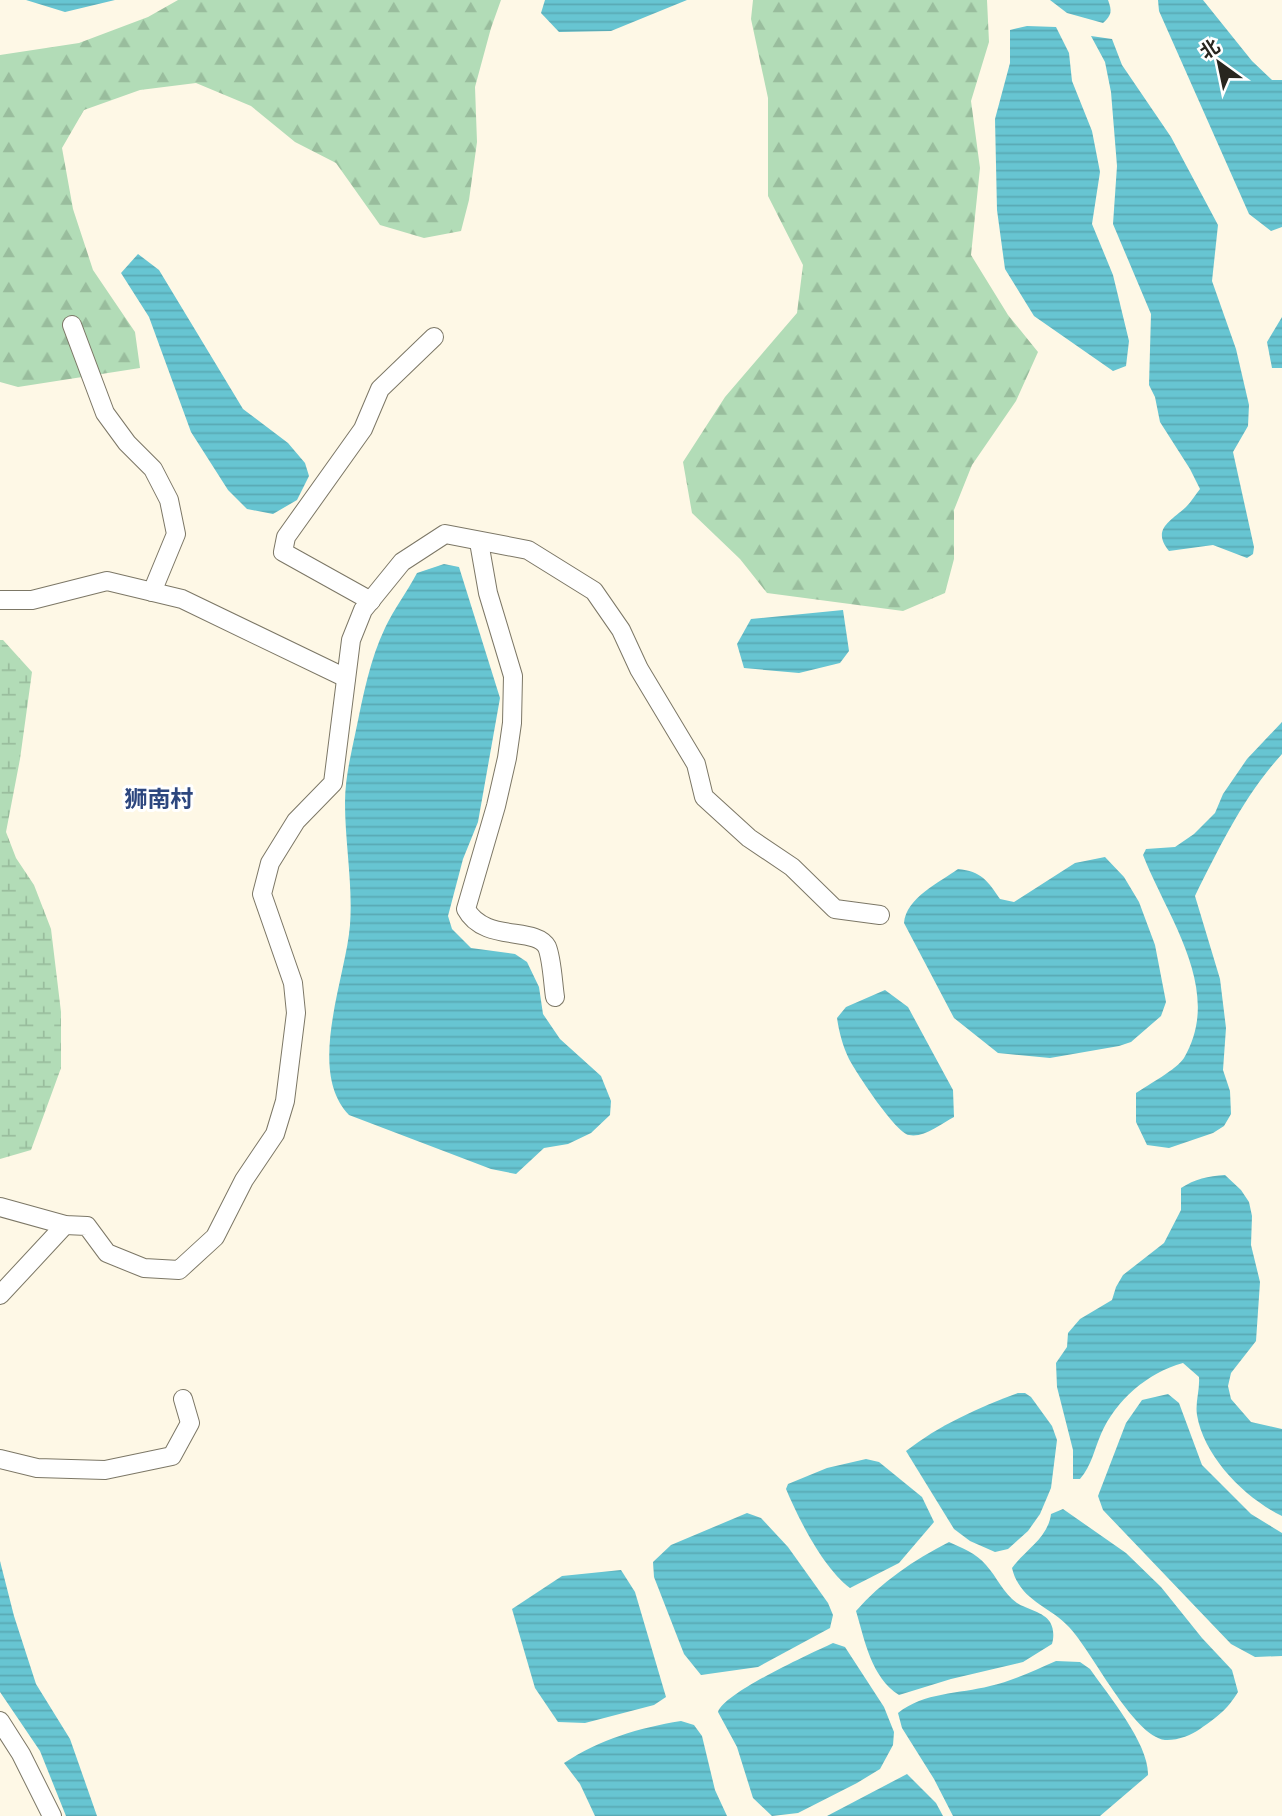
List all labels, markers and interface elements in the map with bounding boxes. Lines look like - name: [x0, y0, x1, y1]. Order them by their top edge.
- north arrow: [1184, 28, 1254, 98]
- text: 北: [1196, 34, 1224, 63]
- district label: 狮南村: [125, 785, 194, 812]

